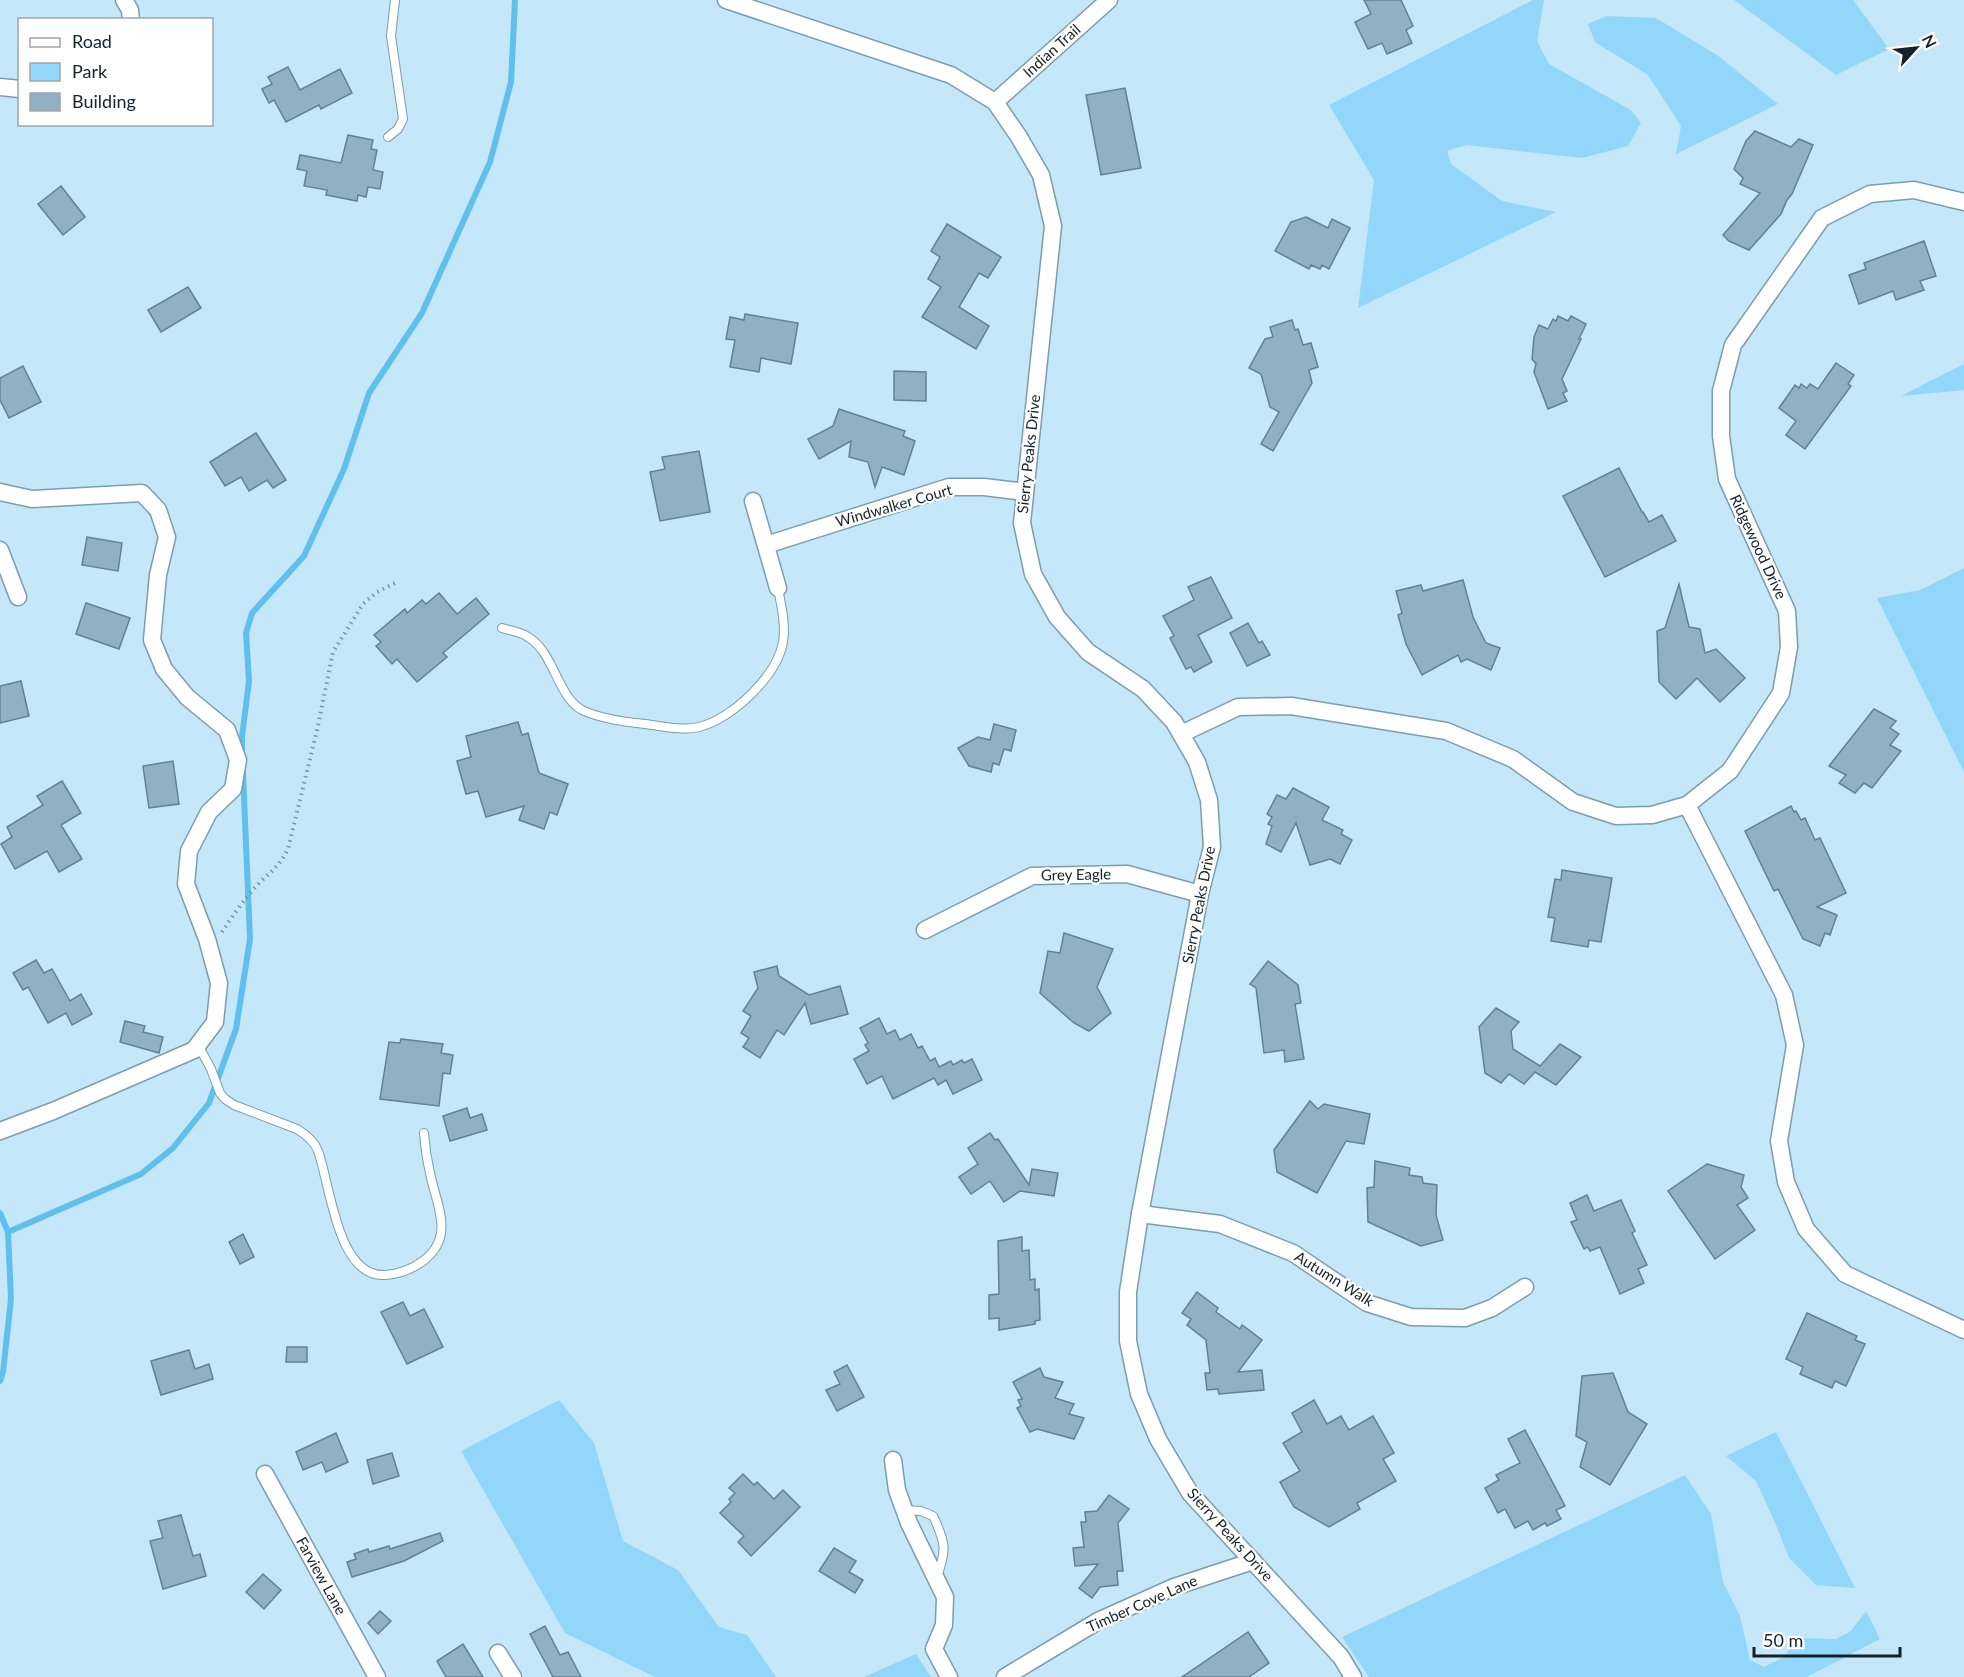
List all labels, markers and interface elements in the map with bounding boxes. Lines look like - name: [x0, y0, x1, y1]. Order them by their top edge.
- legend: [18, 18, 213, 126]
- north arrow: [1886, 18, 1946, 78]
- street label: Indian Trail: [1019, 20, 1084, 81]
- text: Road: [72, 30, 112, 52]
- text: N: [1919, 31, 1941, 51]
- text: Park: [72, 60, 108, 82]
- text: Building: [72, 90, 136, 112]
- street label: Sierry Peaks Drive: [1013, 393, 1043, 514]
- street label: Windwalker Court: [833, 480, 955, 530]
- street label: Ridgewood Drive: [1727, 491, 1791, 602]
- street label: Sierry Peaks Drive: [1178, 844, 1218, 965]
- street label: Grey Eagle: [1041, 864, 1111, 884]
- street label: Autumn Walk: [1292, 1247, 1378, 1310]
- street label: Sierry Peaks Drive: [1184, 1484, 1277, 1585]
- street label: Farview Lane: [293, 1533, 351, 1618]
- street label: Timber Cove Lane: [1084, 1571, 1200, 1636]
- scale bar: [1754, 1620, 1900, 1658]
- text: 50 m: [1763, 1629, 1803, 1651]

